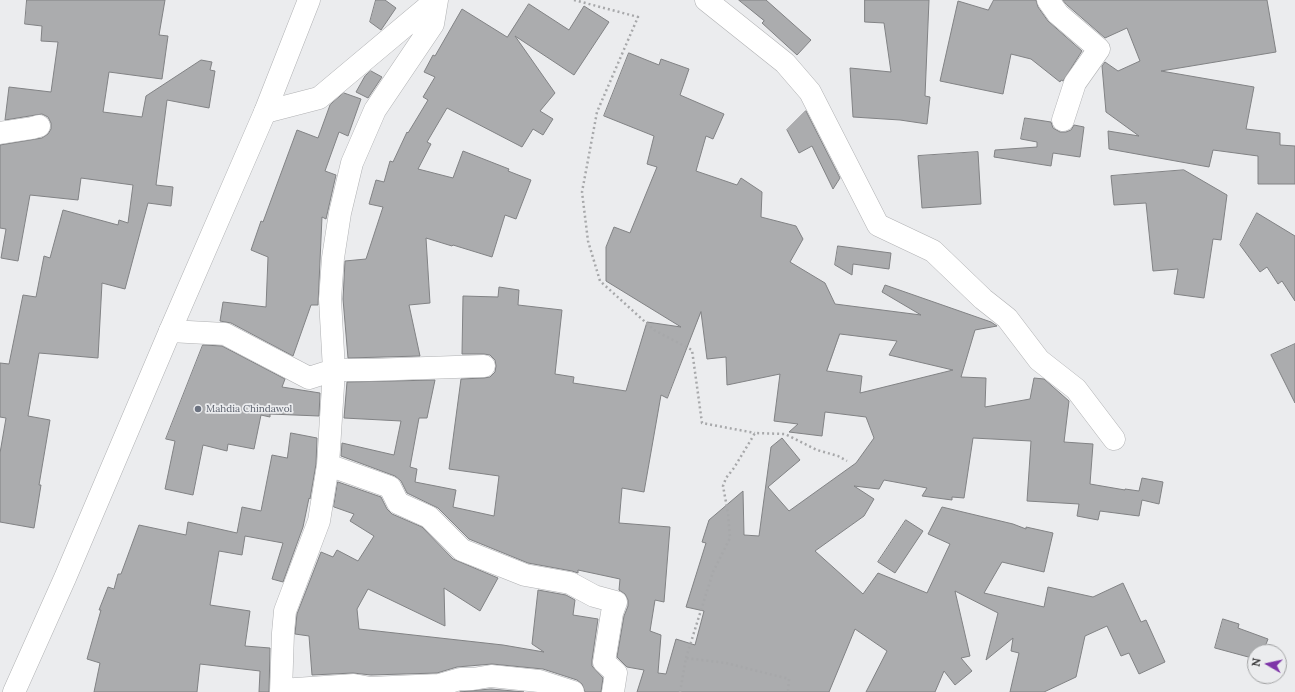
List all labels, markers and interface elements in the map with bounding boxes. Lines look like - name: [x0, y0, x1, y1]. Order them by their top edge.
- place label: Mahdia Chindawol: [206, 403, 292, 415]
- marker: Mahdia Chindawol: [193, 404, 203, 414]
- north arrow: [1247, 644, 1287, 684]
- text: N: [1249, 657, 1264, 668]

